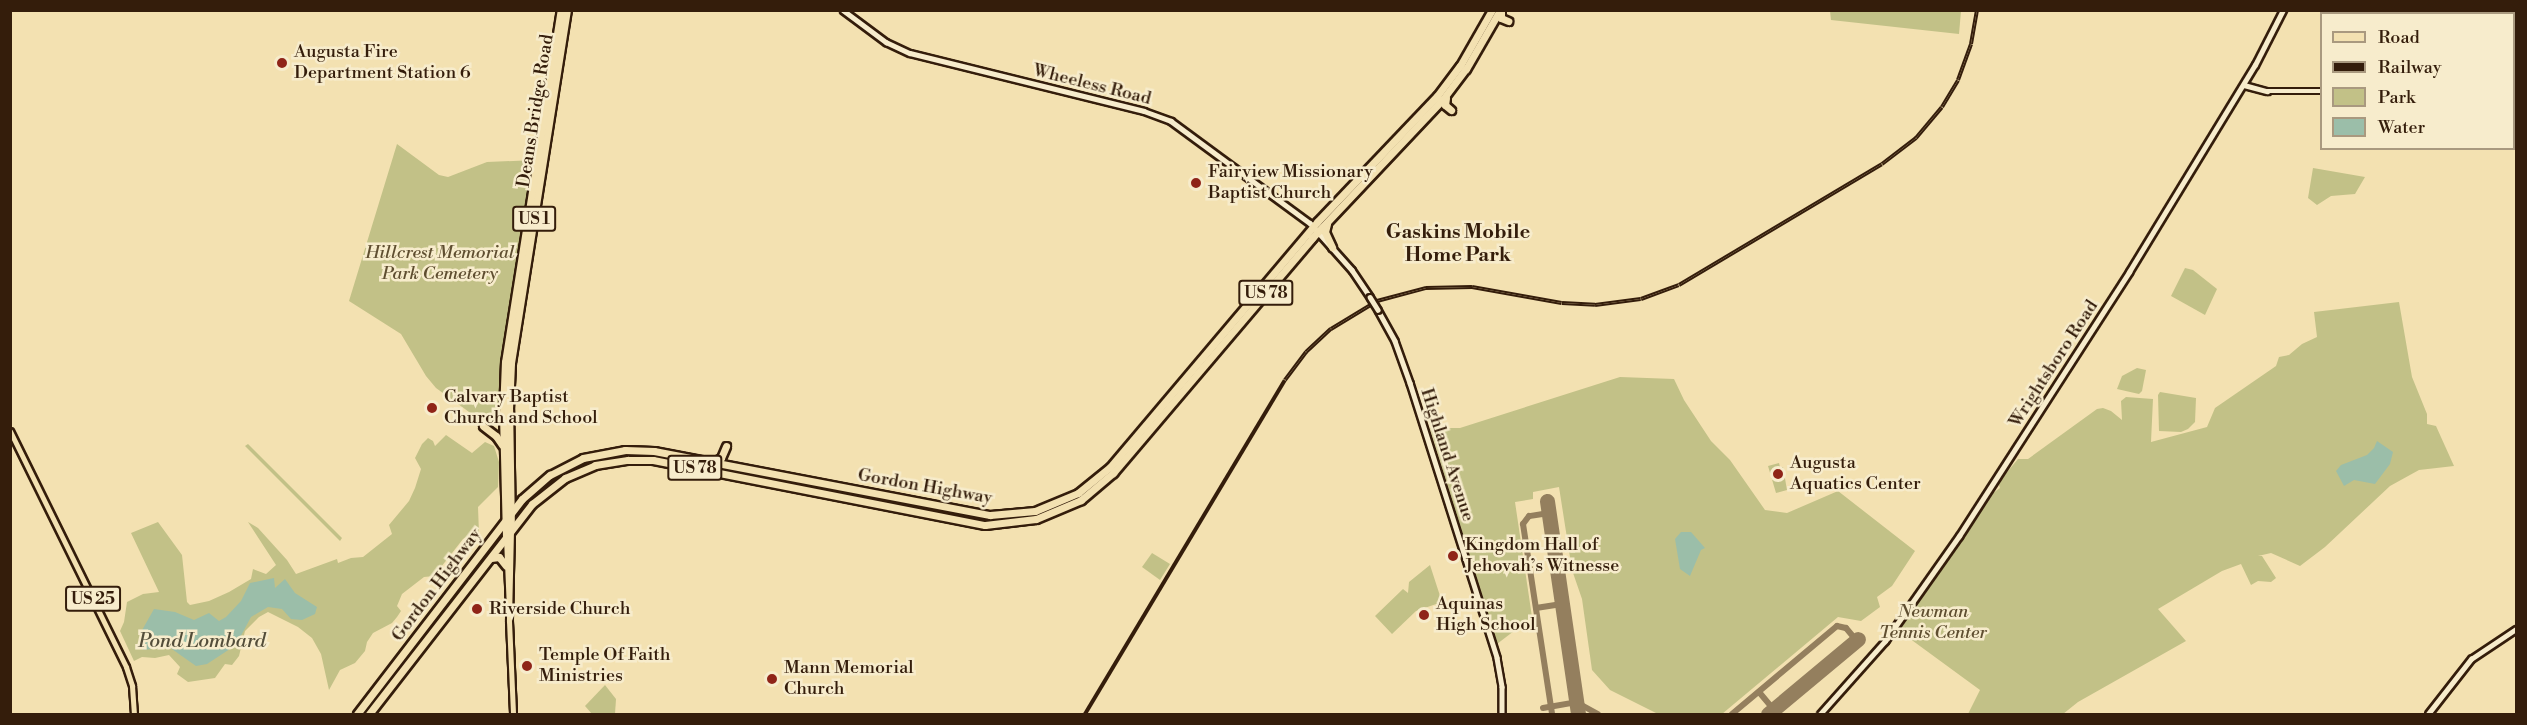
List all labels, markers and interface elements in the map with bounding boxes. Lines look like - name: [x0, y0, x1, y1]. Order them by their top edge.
- legend: [2320, 12, 2515, 150]
- text: Road: [2378, 26, 2420, 49]
- street label: Deans Bridge Road: [513, 33, 559, 189]
- place label: Augusta Fire Department Station 6: [294, 42, 471, 84]
- marker: Augusta Fire Department Station 6: [275, 56, 289, 70]
- text: Railway: [2378, 56, 2441, 79]
- street label: Wheeless Road: [1031, 60, 1153, 110]
- text: Park: [2378, 86, 2415, 109]
- text: Water: [2378, 116, 2425, 139]
- place label: Fairview Missionary Baptist Church: [1208, 162, 1373, 204]
- marker: Fairview Missionary Baptist Church: [1189, 176, 1203, 190]
- road number: US 1: [512, 206, 556, 232]
- district label: Gaskins Mobile Home Park: [1386, 221, 1530, 268]
- park label: Hillcrest Memorial Park Cemetery: [365, 243, 515, 286]
- road number: US 78: [1238, 280, 1294, 306]
- street label: Wrightsboro Road: [2005, 296, 2103, 432]
- street label: Highland Avenue: [1415, 386, 1479, 524]
- place label: Calvary Baptist Church and School: [444, 387, 598, 430]
- marker: Calvary Baptist Church and School: [425, 401, 439, 415]
- place label: Augusta Aquatics Center: [1790, 453, 1921, 496]
- road number: US 78: [666, 455, 724, 481]
- street label: Gordon Highway: [856, 465, 994, 509]
- marker: Augusta Aquatics Center: [1771, 467, 1785, 481]
- street label: Gordon Highway: [387, 524, 487, 646]
- place label: Kingdom Hall of Jehovah’s Witnesse: [1465, 535, 1619, 578]
- marker: Kingdom Hall of Jehovah’s Witnesse: [1446, 549, 1460, 563]
- road number: US 25: [64, 586, 122, 612]
- place label: Aquinas High School: [1436, 594, 1536, 636]
- place label: Riverside Church: [489, 598, 630, 620]
- marker: Riverside Church: [470, 602, 484, 616]
- park label: Newman Tennis Center: [1879, 602, 1987, 644]
- marker: Aquinas High School: [1417, 608, 1431, 622]
- water label: Pond Lombard: [138, 629, 266, 653]
- place label: Temple Of Faith Ministries: [539, 645, 670, 688]
- place label: Mann Memorial Church: [784, 658, 914, 700]
- marker: Temple Of Faith Ministries: [520, 659, 534, 673]
- marker: Mann Memorial Church: [765, 672, 779, 686]

